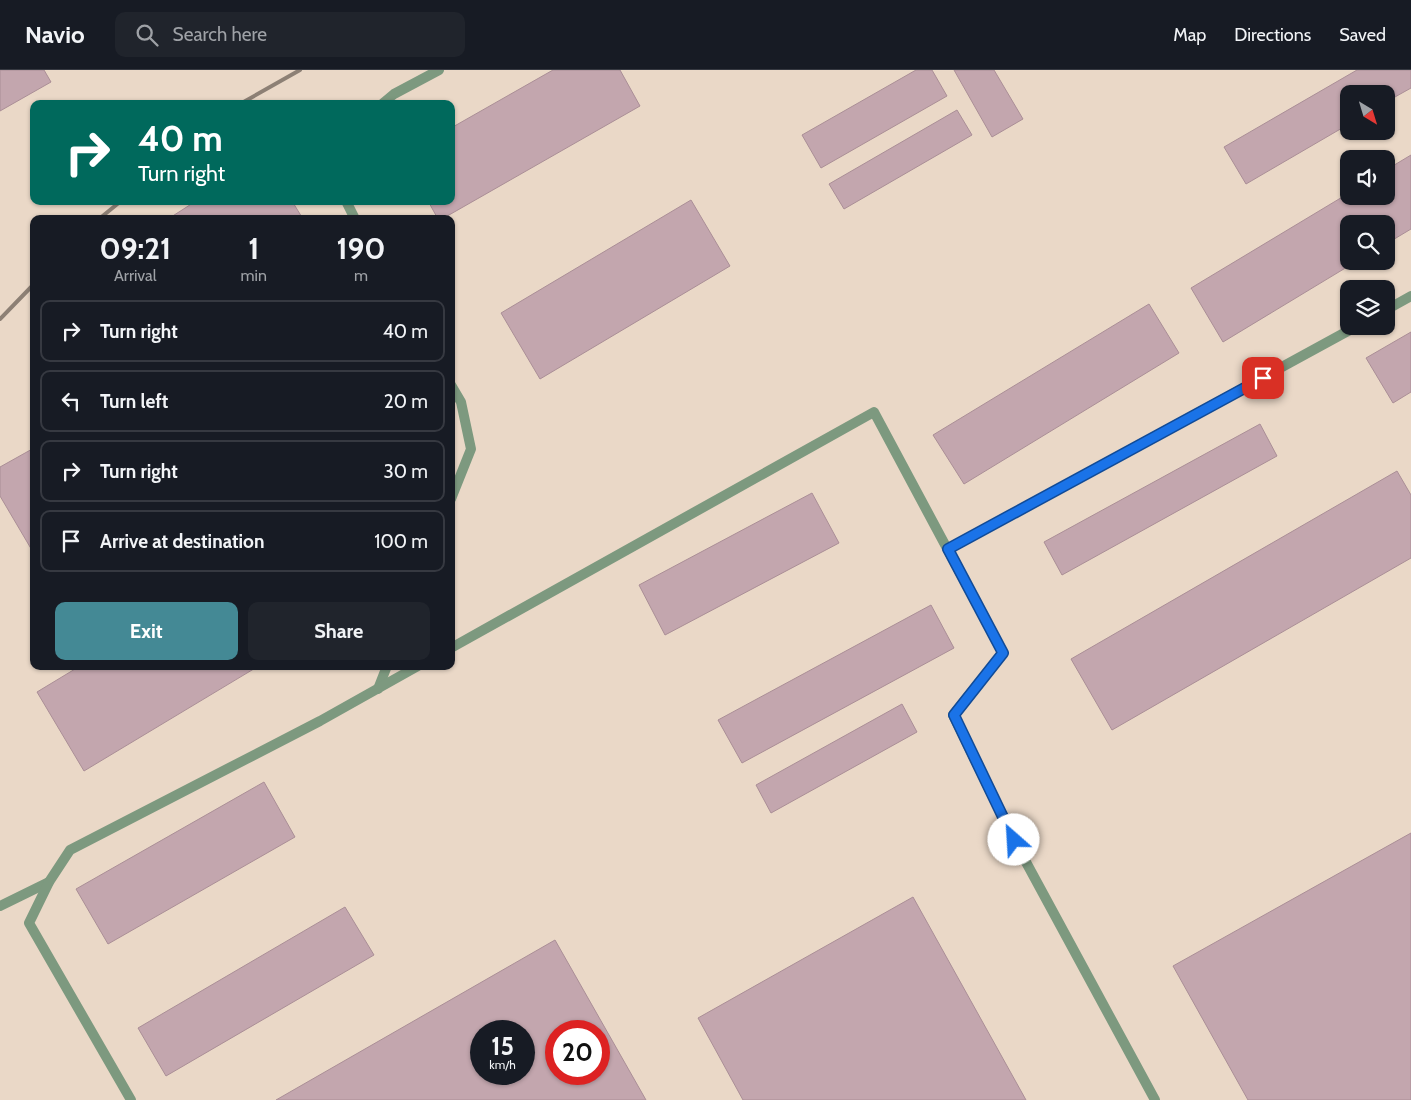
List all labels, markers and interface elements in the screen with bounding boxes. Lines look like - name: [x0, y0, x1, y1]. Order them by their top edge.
- search box: [115, 12, 465, 57]
- text: Navio: [25, 20, 85, 49]
- icon: search: [133, 21, 161, 49]
- text: Search here: [173, 23, 267, 46]
- text: Map: [1173, 24, 1206, 46]
- text: Directions: [1234, 24, 1311, 46]
- text: Saved: [1339, 24, 1386, 46]
- north arrow: [1340, 85, 1395, 140]
- map controls: [1340, 85, 1395, 335]
- text: 40 m: [138, 117, 223, 160]
- icon: right: [55, 120, 120, 185]
- button: sound: [1340, 150, 1395, 205]
- text: Turn right: [138, 160, 225, 187]
- button: search: [1340, 215, 1395, 270]
- text: 09:21: [99, 230, 171, 267]
- text: 1: [248, 230, 259, 267]
- text: 190: [336, 230, 386, 267]
- text: Arrival: [114, 266, 157, 285]
- text: min: [241, 266, 267, 285]
- text: m: [354, 266, 368, 285]
- button: layers: [1340, 280, 1395, 335]
- icon: right: [57, 317, 85, 345]
- text: Turn right: [100, 320, 178, 343]
- text: 40 m: [383, 320, 428, 343]
- pin: [1242, 357, 1284, 399]
- icon: arrive: [1249, 364, 1277, 392]
- icon: left: [57, 387, 85, 415]
- text: Turn left: [100, 390, 168, 413]
- text: 20 m: [384, 390, 428, 413]
- icon: right: [57, 457, 85, 485]
- text: Turn right: [100, 460, 178, 483]
- text: 30 m: [384, 460, 428, 483]
- icon: arrive: [57, 527, 85, 555]
- text: Arrive at destination: [100, 530, 264, 553]
- text: 100 m: [374, 530, 428, 553]
- button: Exit: [55, 602, 238, 660]
- button: Share: [248, 602, 430, 660]
- position arrow: [987, 813, 1039, 865]
- speed limit sign: 20: [545, 1020, 610, 1085]
- text: 15: [491, 1031, 514, 1061]
- text: km/h: [489, 1057, 516, 1072]

